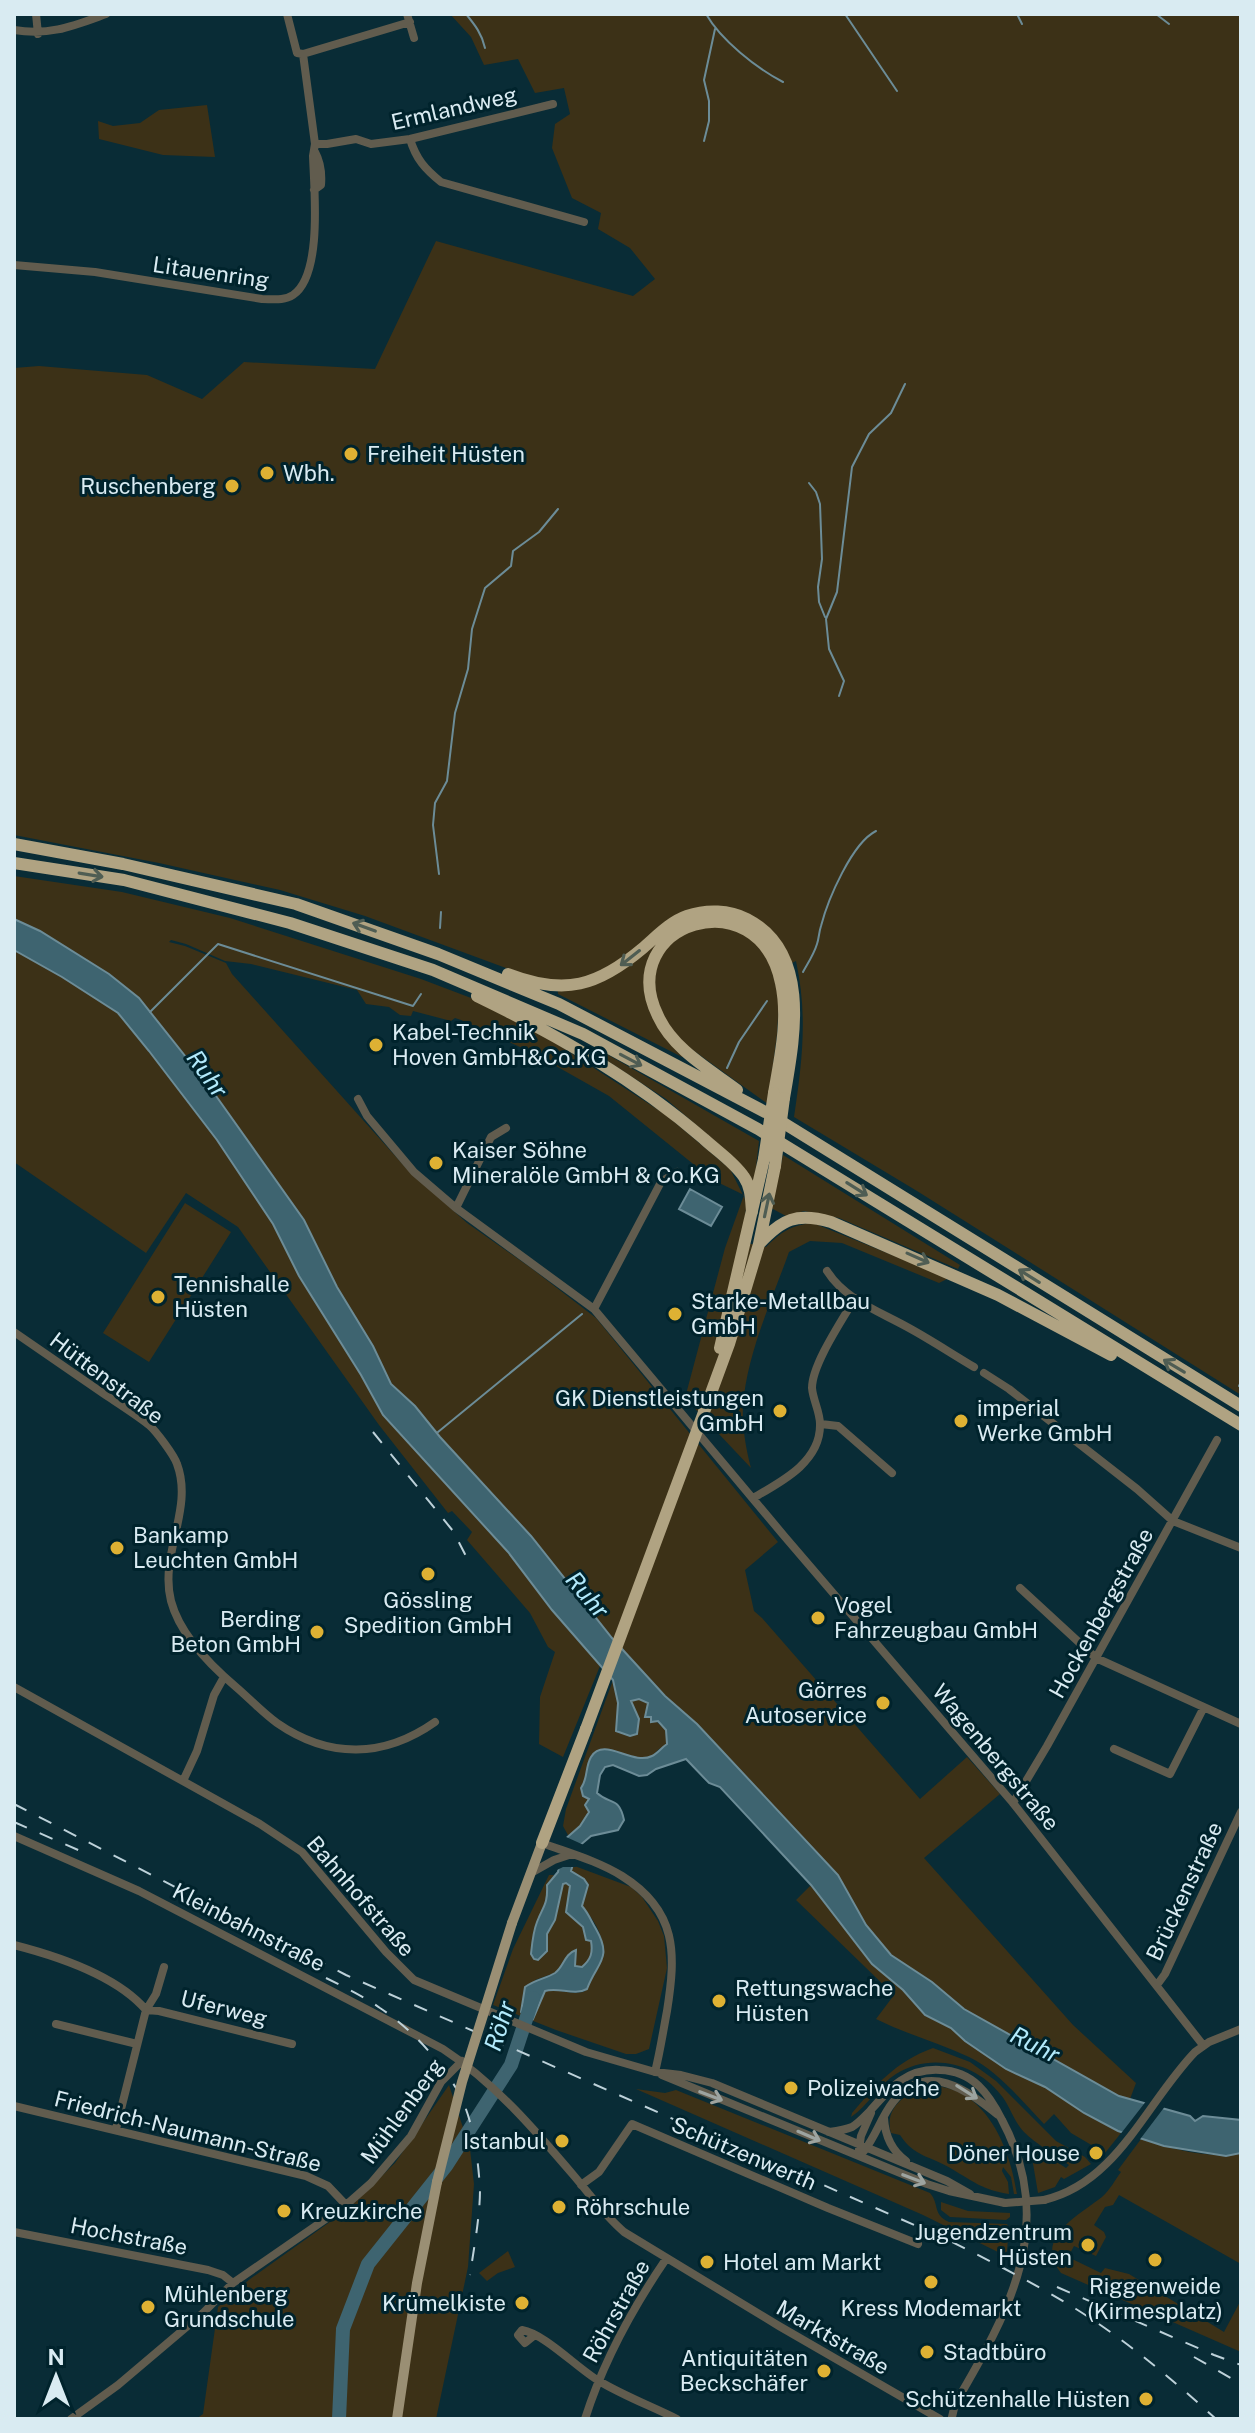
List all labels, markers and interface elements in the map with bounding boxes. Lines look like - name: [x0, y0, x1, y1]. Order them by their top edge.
- street label: Ermlandweg: [388, 81, 520, 135]
- street label: Litauenring: [151, 251, 271, 293]
- place label: Freiheit Hüsten: [367, 441, 525, 467]
- marker: Freiheit Hüsten: [342, 445, 360, 463]
- place label: Wbh.: [283, 460, 335, 486]
- marker: Wbh.: [258, 464, 276, 482]
- place label: Ruschenberg: [80, 473, 216, 499]
- marker: Ruschenberg: [223, 477, 241, 495]
- one-way arrow: [78, 868, 103, 883]
- one-way arrow: [353, 919, 377, 933]
- one-way arrow: [620, 949, 641, 967]
- place label: Kabel-Technik Hoven GmbH&Co.KG: [392, 1019, 607, 1070]
- marker: Kabel-Technik Hoven GmbH&Co.KG: [367, 1036, 385, 1054]
- water label: Ruhr: [182, 1044, 235, 1103]
- one-way arrow: [619, 1053, 643, 1068]
- place label: Kaiser Söhne Mineralöle GmbH & Co.KG: [452, 1137, 720, 1188]
- marker: Kaiser Söhne Mineralöle GmbH & Co.KG: [427, 1154, 445, 1172]
- one-way arrow: [845, 1182, 868, 1198]
- one-way arrow: [760, 1193, 775, 1218]
- one-way arrow: [905, 1252, 929, 1267]
- one-way arrow: [1018, 1268, 1041, 1284]
- place label: Tennishalle Hüsten: [174, 1271, 290, 1322]
- marker: Tennishalle Hüsten: [149, 1288, 167, 1306]
- place label: Starke-Metallbau GmbH: [691, 1288, 870, 1339]
- marker: Starke-Metallbau GmbH: [666, 1305, 684, 1323]
- street label: Hüttenstraße: [45, 1327, 169, 1429]
- one-way arrow: [1163, 1357, 1186, 1373]
- place label: GK Dienstleistungen GmbH: [555, 1385, 764, 1436]
- place label: imperial Werke GmbH: [977, 1395, 1113, 1446]
- marker: GK Dienstleistungen GmbH: [771, 1402, 789, 1420]
- marker: imperial Werke GmbH: [952, 1412, 970, 1430]
- place label: Bankamp Leuchten GmbH: [133, 1522, 298, 1573]
- street label: Hockenbergstraße: [1043, 1523, 1159, 1703]
- marker: Bankamp Leuchten GmbH: [108, 1539, 126, 1557]
- marker: Gössling Spedition GmbH: [419, 1565, 437, 1583]
- water label: Ruhr: [560, 1566, 616, 1624]
- place label: Gössling Spedition GmbH: [344, 1587, 512, 1638]
- place label: Vogel Fahrzeugbau GmbH: [834, 1592, 1038, 1643]
- place label: Berding Beton GmbH: [170, 1606, 301, 1657]
- marker: Vogel Fahrzeugbau GmbH: [809, 1609, 827, 1627]
- marker: Berding Beton GmbH: [308, 1623, 326, 1641]
- place label: Görres Autoservice: [745, 1677, 867, 1728]
- street label: Wagenbergstraße: [927, 1679, 1065, 1835]
- marker: Görres Autoservice: [874, 1694, 892, 1712]
- street label: Brückenstraße: [1141, 1818, 1227, 1964]
- street label: Bahnhofstraße: [302, 1831, 420, 1961]
- street label: Kleinbahnstraße: [168, 1877, 330, 1977]
- place label: Rettungswache Hüsten: [735, 1975, 893, 2026]
- street label: Uferweg: [178, 1985, 270, 2031]
- marker: Rettungswache Hüsten: [710, 1992, 728, 2010]
- water label: Röhr: [478, 1996, 521, 2054]
- water label: Ruhr: [1006, 2020, 1066, 2069]
- street label: Mühlenberg: [355, 2053, 449, 2169]
- place label: Polizeiwache: [807, 2075, 940, 2101]
- marker: Polizeiwache: [782, 2079, 800, 2097]
- street label: Friedrich-Naumann-Straße: [52, 2085, 324, 2177]
- one-way arrow: [955, 2085, 978, 2101]
- one-way arrow: [698, 2090, 723, 2104]
- street label: Schützenwerth: [668, 2111, 820, 2195]
- place label: Istanbul: [463, 2128, 546, 2154]
- one-way arrow: [796, 2130, 821, 2145]
- marker: Istanbul: [553, 2132, 571, 2150]
- place label: Döner House: [948, 2140, 1080, 2166]
- marker: Döner House: [1087, 2144, 1105, 2162]
- one-way arrow: [901, 2173, 926, 2187]
- place label: Röhrschule: [575, 2194, 690, 2220]
- place label: Kreuzkirche: [300, 2198, 423, 2224]
- marker: Röhrschule: [550, 2198, 568, 2216]
- marker: Kreuzkirche: [275, 2202, 293, 2220]
- street label: Hochstraße: [68, 2212, 190, 2260]
- place label: Jugendzentrum Hüsten: [915, 2219, 1072, 2270]
- marker: Jugendzentrum Hüsten: [1079, 2236, 1097, 2254]
- place label: Hotel am Markt: [723, 2249, 882, 2275]
- marker: Riggenweide (Kirmesplatz): [1146, 2251, 1164, 2269]
- marker: Hotel am Markt: [698, 2253, 716, 2271]
- street label: Röhrstraße: [577, 2255, 655, 2367]
- marker: Kress Modemarkt: [922, 2273, 940, 2291]
- place label: Riggenweide (Kirmesplatz): [1087, 2273, 1223, 2324]
- place label: Mühlenberg Grundschule: [164, 2281, 295, 2332]
- place label: Krümelkiste: [382, 2290, 506, 2316]
- marker: Krümelkiste: [513, 2294, 531, 2312]
- street label: Marktstraße: [772, 2294, 894, 2380]
- place label: Kress Modemarkt: [840, 2295, 1022, 2321]
- marker: Mühlenberg Grundschule: [139, 2298, 157, 2316]
- north arrow: [16, 2337, 96, 2417]
- place label: Stadtbüro: [943, 2339, 1047, 2365]
- marker: Stadtbüro: [918, 2343, 936, 2361]
- text: N: [47, 2344, 65, 2370]
- place label: Antiquitäten Beckschäfer: [680, 2345, 808, 2396]
- marker: Antiquitäten Beckschäfer: [815, 2362, 833, 2380]
- place label: Schützenhalle Hüsten: [905, 2386, 1130, 2412]
- marker: Schützenhalle Hüsten: [1137, 2390, 1155, 2408]

